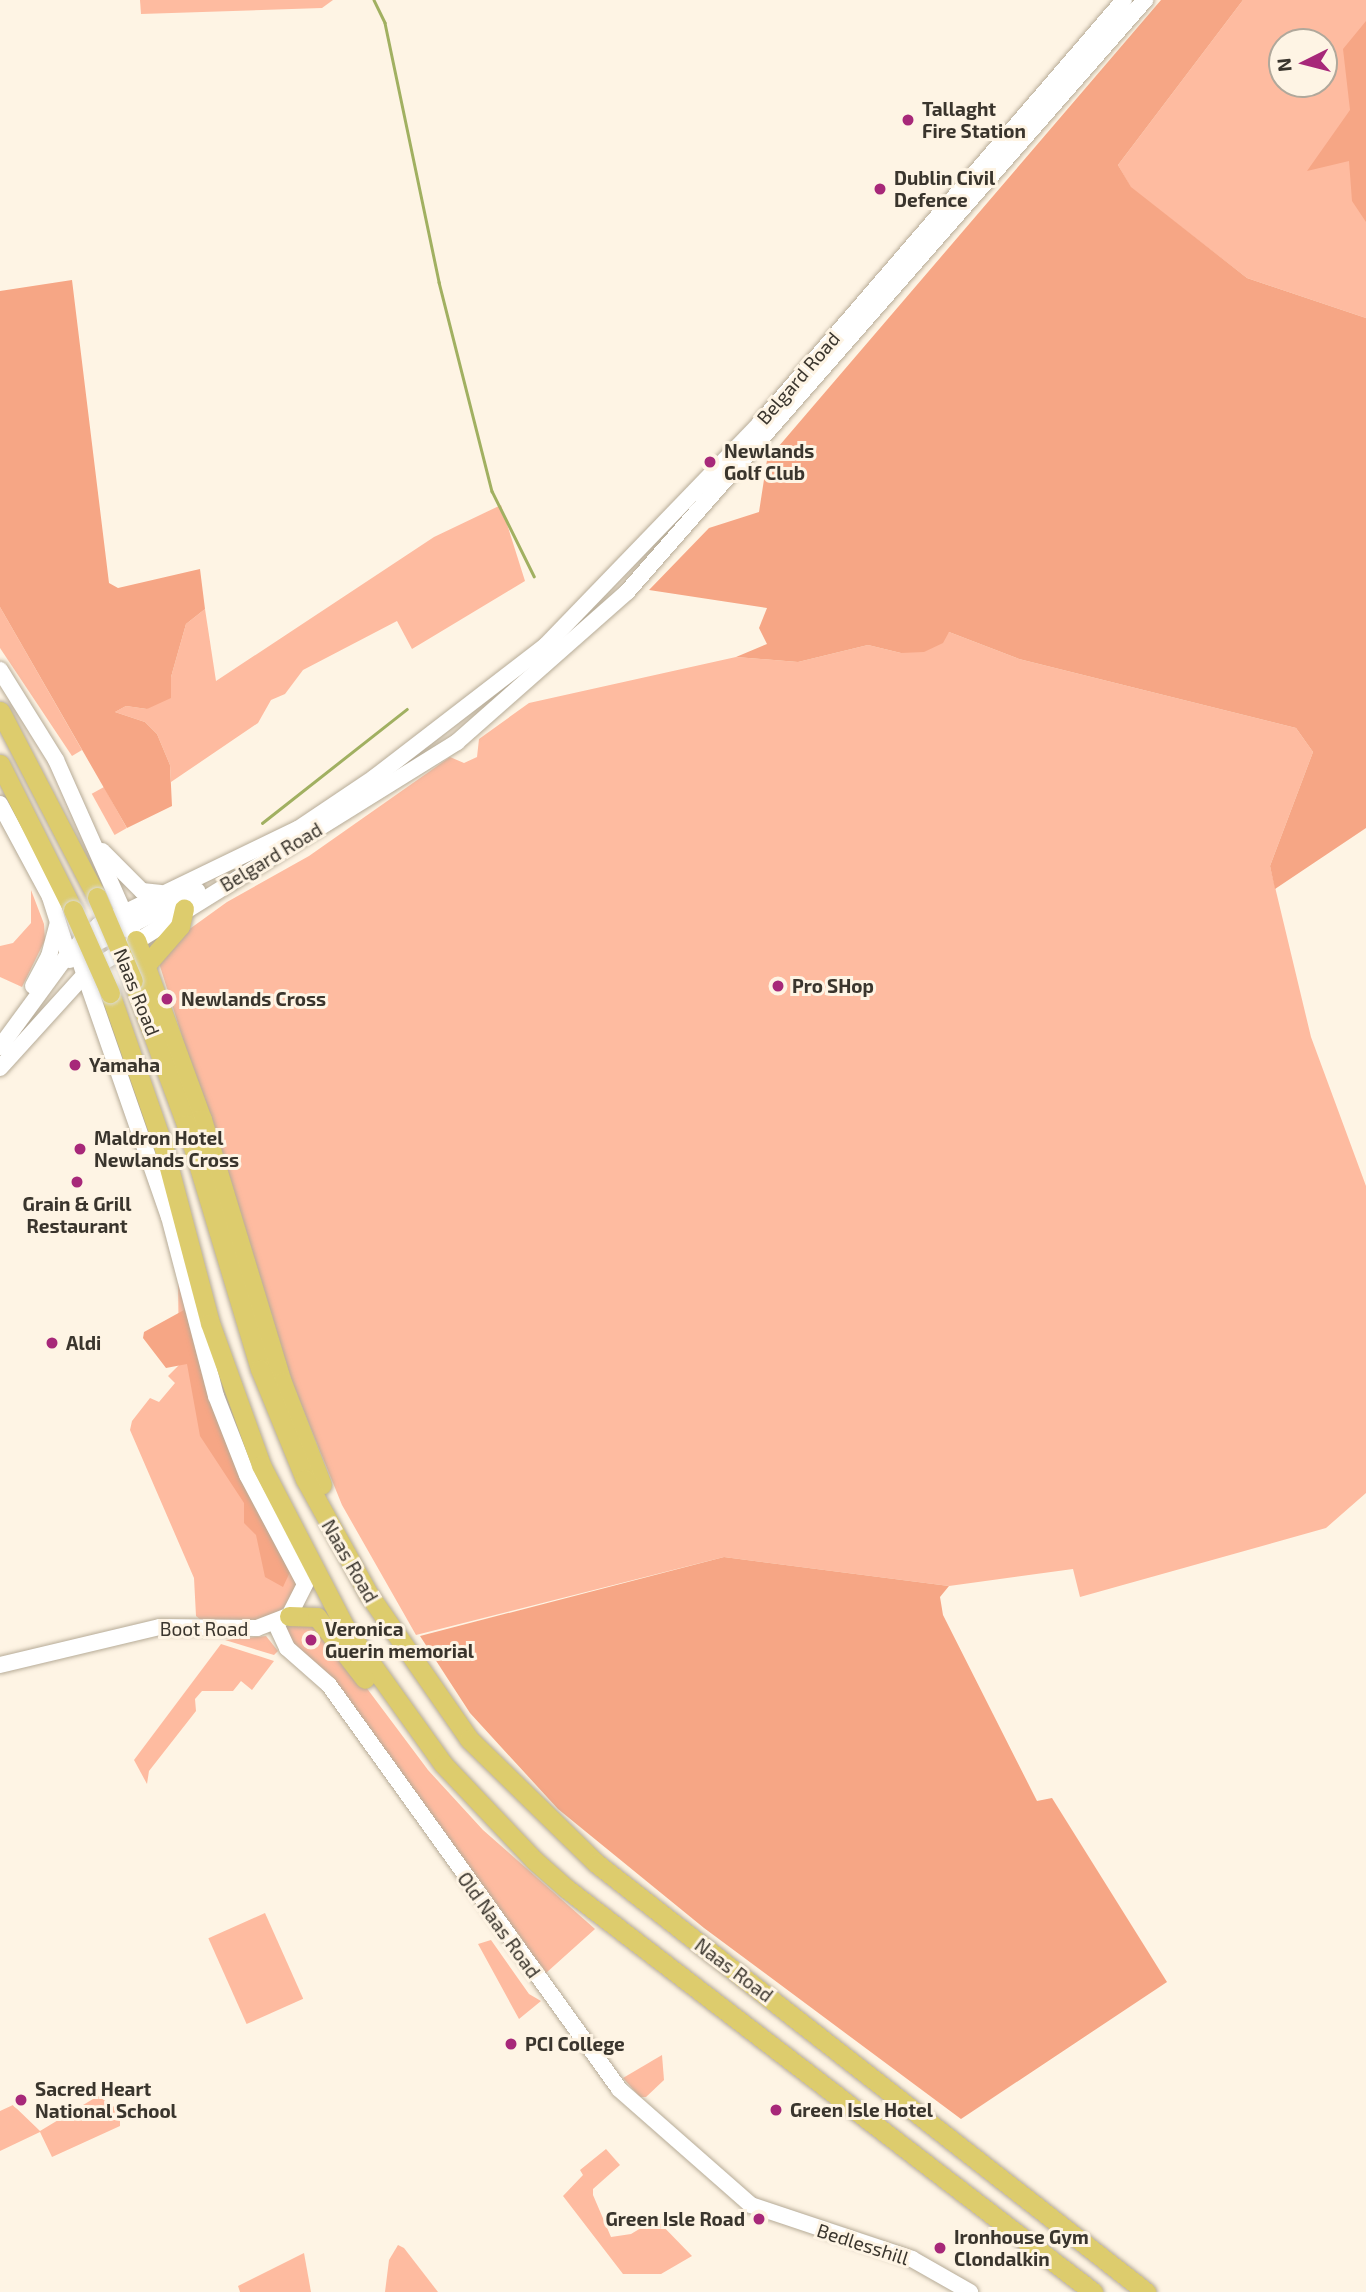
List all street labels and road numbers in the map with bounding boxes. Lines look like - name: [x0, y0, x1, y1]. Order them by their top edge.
- street label: Belgard Road: [752, 327, 844, 429]
- street label: Belgard Road: [216, 818, 326, 896]
- street label: Naas Road: [109, 945, 165, 1039]
- street label: Naas Road: [317, 1516, 383, 1606]
- street label: Boot Road: [160, 1618, 248, 1640]
- street label: Old Naas Road: [453, 1868, 545, 1982]
- street label: Naas Road: [690, 1933, 778, 2007]
- street label: Bedlesshill: [814, 2218, 912, 2270]

